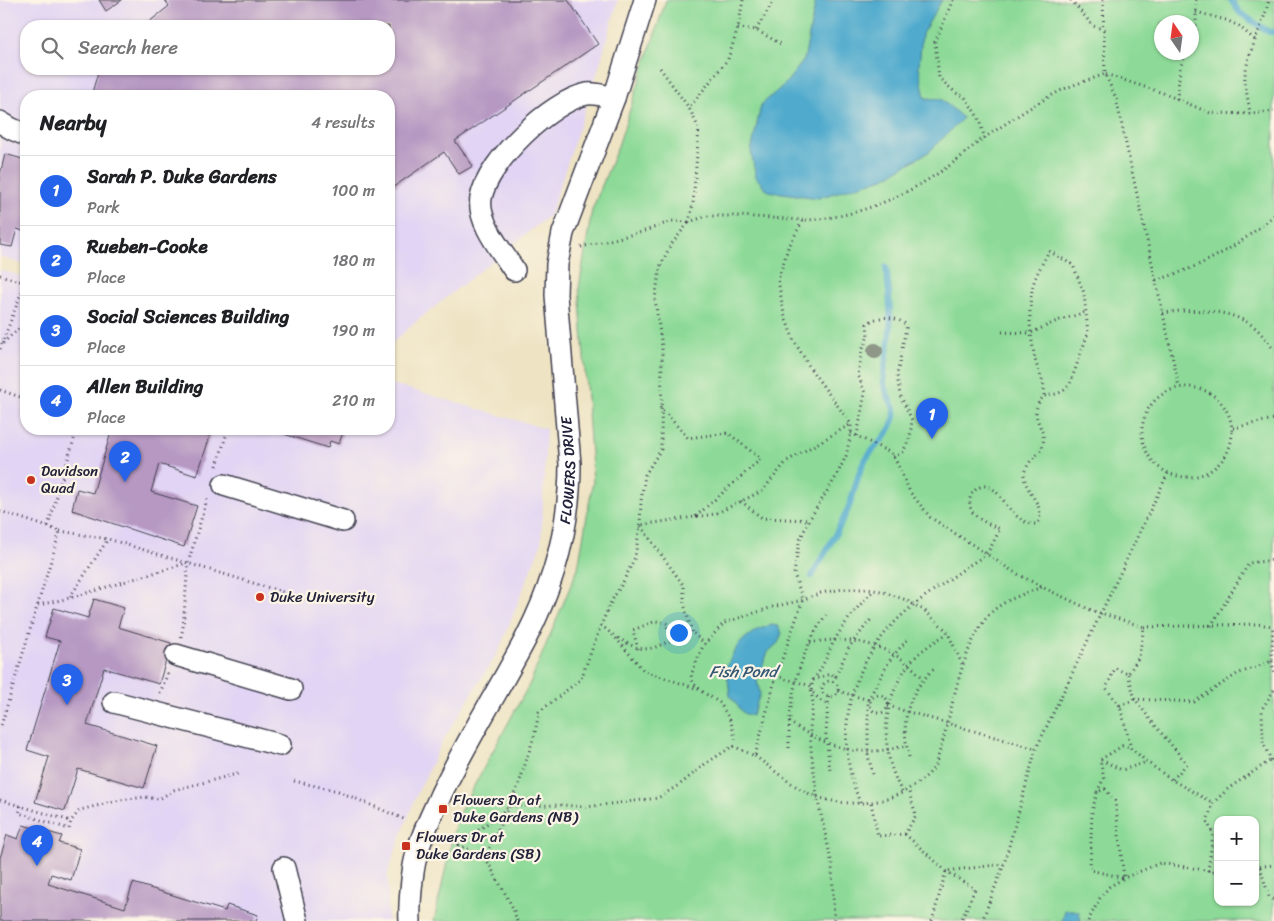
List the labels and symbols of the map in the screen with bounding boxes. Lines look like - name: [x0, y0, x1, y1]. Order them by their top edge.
- north arrow: [1154, 15, 1199, 60]
- pin: 1: [916, 398, 948, 439]
- street label: FLOWERS DRIVE: [552, 414, 583, 526]
- pin: 2: [109, 441, 141, 482]
- place label: Davidson Quad: [41, 458, 98, 501]
- marker: Davidson Quad: [25, 474, 37, 486]
- place label: Duke University: [270, 584, 375, 610]
- marker: Duke University: [254, 591, 266, 603]
- your location: [666, 620, 692, 646]
- water label: Fish Pond: [709, 657, 781, 686]
- pin: 3: [51, 664, 83, 705]
- place label: Flowers Dr at Duke Gardens (NB): [453, 787, 578, 830]
- marker: Flowers Dr at Duke Gardens (NB): [437, 803, 449, 815]
- place label: Flowers Dr at Duke Gardens (SB): [416, 824, 540, 867]
- pin: 4: [21, 825, 53, 866]
- marker: Flowers Dr at Duke Gardens (SB): [400, 840, 412, 852]

